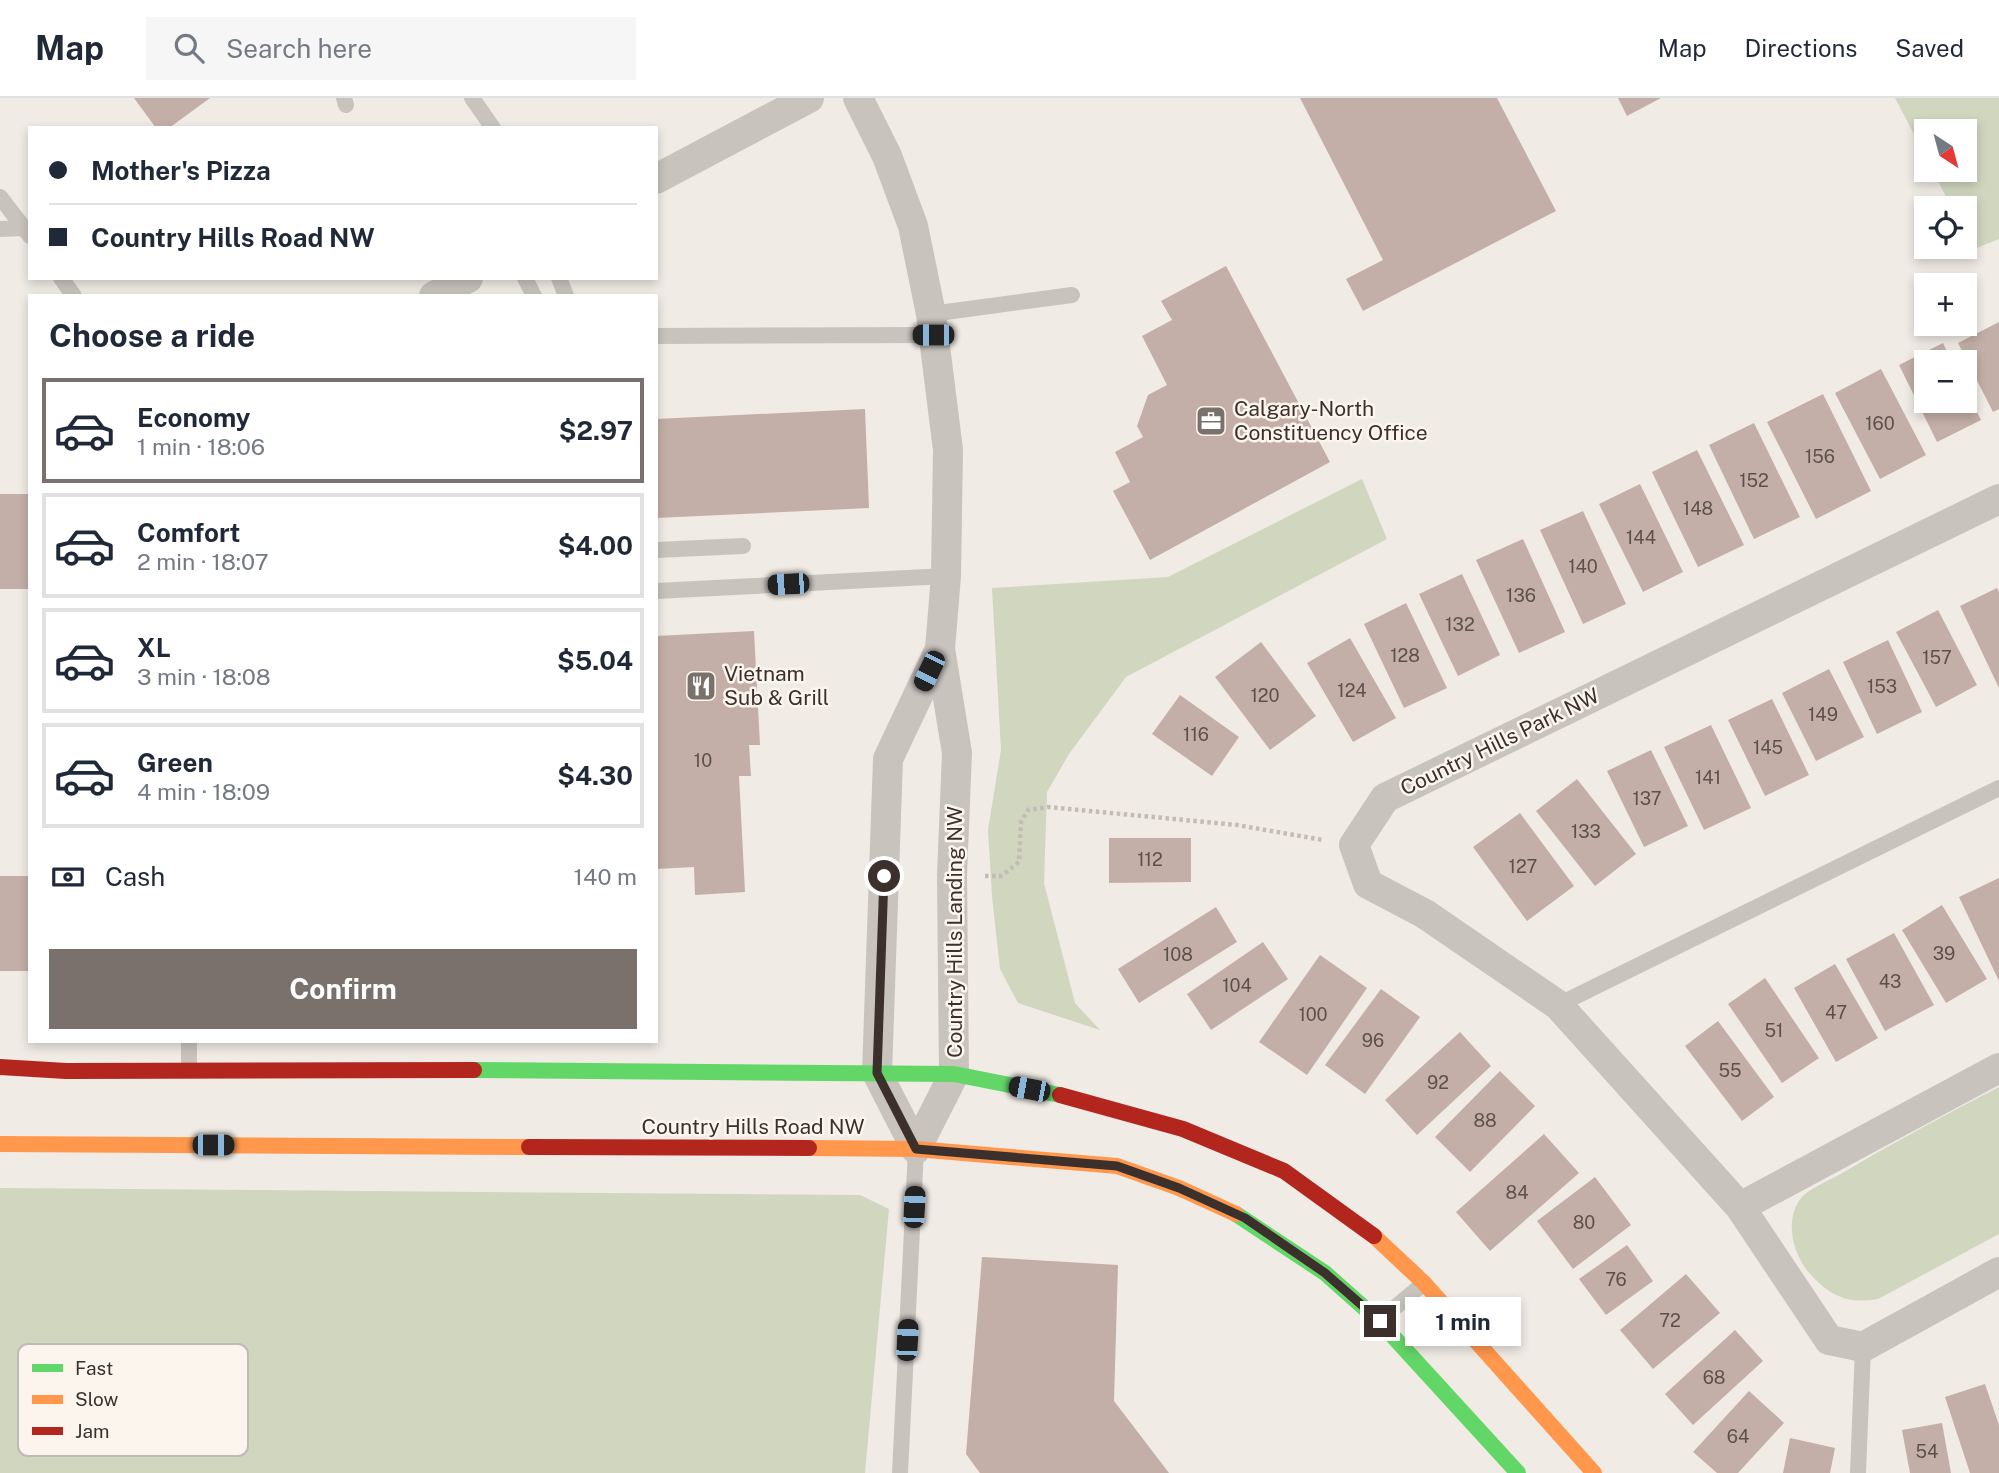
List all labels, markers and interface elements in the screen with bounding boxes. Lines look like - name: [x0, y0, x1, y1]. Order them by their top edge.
- search box: [146, 17, 636, 80]
- text: Map: [35, 29, 104, 67]
- icon: search: [170, 29, 208, 67]
- text: Search here: [226, 33, 372, 64]
- text: Map: [1658, 34, 1707, 62]
- text: Directions: [1745, 34, 1857, 62]
- text: Saved: [1895, 34, 1964, 62]
- north arrow: [1914, 119, 1978, 182]
- map controls: [1914, 119, 1977, 413]
- text: Mother's Pizza: [91, 155, 271, 186]
- button: locate: [1914, 196, 1977, 259]
- text: Country Hills Road NW: [91, 222, 375, 253]
- button: +: [1914, 273, 1977, 336]
- text: Choose a ride: [49, 317, 255, 354]
- car: [913, 325, 955, 346]
- button: −: [1914, 350, 1977, 413]
- place label: Calgary-North Constituency Office: [1234, 396, 1428, 445]
- icon: car: [53, 399, 116, 462]
- text: Economy: [137, 402, 250, 433]
- office icon: Calgary-North Constituency Office: [1194, 404, 1228, 438]
- house number: 160: [1865, 413, 1895, 434]
- text: $2.97: [559, 415, 633, 446]
- text: 1 min · 18:06: [137, 433, 265, 460]
- house number: 156: [1805, 446, 1835, 467]
- house number: 152: [1739, 470, 1769, 491]
- house number: 148: [1683, 498, 1713, 519]
- icon: car: [53, 514, 116, 577]
- text: Comfort: [137, 517, 240, 548]
- house number: 144: [1626, 527, 1656, 548]
- text: $4.00: [558, 530, 633, 561]
- text: 2 min · 18:07: [137, 548, 269, 575]
- house number: 140: [1568, 556, 1598, 577]
- car: [767, 572, 810, 596]
- house number: 136: [1506, 585, 1536, 606]
- house number: 132: [1445, 614, 1475, 635]
- icon: car: [53, 629, 116, 692]
- text: XL: [137, 632, 171, 663]
- text: $5.04: [557, 645, 633, 676]
- house number: 128: [1390, 645, 1420, 666]
- house number: 157: [1922, 647, 1952, 668]
- car: [911, 648, 948, 694]
- place label: Vietnam Sub & Grill: [724, 661, 829, 710]
- text: 3 min · 18:08: [137, 663, 271, 690]
- restaurant icon: Vietnam Sub & Grill: [684, 669, 718, 703]
- house number: 153: [1867, 676, 1897, 697]
- house number: 124: [1337, 680, 1367, 701]
- street label: Country Hills Park NW: [1396, 683, 1603, 801]
- house number: 120: [1250, 685, 1280, 706]
- house number: 149: [1808, 704, 1838, 725]
- house number: 116: [1183, 724, 1209, 745]
- house number: 145: [1753, 737, 1783, 758]
- icon: car: [53, 744, 116, 807]
- text: Green: [137, 747, 213, 778]
- house number: 10: [694, 750, 712, 771]
- text: $4.30: [557, 760, 633, 791]
- house number: 141: [1695, 767, 1721, 788]
- text: 4 min · 18:09: [137, 778, 270, 805]
- house number: 137: [1632, 788, 1662, 809]
- street label: Country Hills Landing NW: [942, 806, 967, 1058]
- house number: 133: [1571, 821, 1601, 842]
- house number: 112: [1137, 849, 1163, 870]
- house number: 127: [1509, 856, 1537, 877]
- icon: cash: [49, 858, 87, 896]
- route start: [868, 860, 900, 892]
- text: Cash: [105, 861, 165, 892]
- text: 140 m: [574, 863, 637, 890]
- house number: 39: [1933, 943, 1955, 964]
- house number: 108: [1163, 944, 1193, 965]
- button: Confirm: [49, 949, 637, 1029]
- house number: 43: [1879, 971, 1901, 992]
- house number: 104: [1222, 975, 1252, 996]
- house number: 47: [1825, 1002, 1847, 1023]
- house number: 100: [1298, 1004, 1328, 1025]
- house number: 51: [1765, 1020, 1783, 1041]
- house number: 96: [1362, 1030, 1384, 1051]
- house number: 55: [1718, 1060, 1742, 1081]
- house number: 92: [1427, 1072, 1449, 1093]
- car: [1007, 1075, 1052, 1103]
- house number: 88: [1473, 1110, 1497, 1131]
- street label: Country Hills Road NW: [641, 1114, 865, 1139]
- car: [193, 1135, 235, 1156]
- house number: 84: [1506, 1182, 1528, 1203]
- car: [903, 1185, 926, 1229]
- house number: 80: [1573, 1212, 1595, 1233]
- house number: 76: [1605, 1269, 1627, 1290]
- callout: 1 min: [1404, 1296, 1520, 1346]
- route end: [1364, 1305, 1396, 1337]
- text: 1 min: [1435, 1308, 1491, 1335]
- house number: 72: [1659, 1310, 1681, 1331]
- car: [896, 1318, 919, 1362]
- legend: [18, 1344, 248, 1456]
- text: Fast: [75, 1357, 113, 1379]
- house number: 68: [1703, 1367, 1725, 1388]
- text: Slow: [75, 1388, 119, 1410]
- text: Jam: [75, 1420, 109, 1442]
- house number: 64: [1727, 1426, 1749, 1447]
- house number: 54: [1916, 1441, 1938, 1462]

